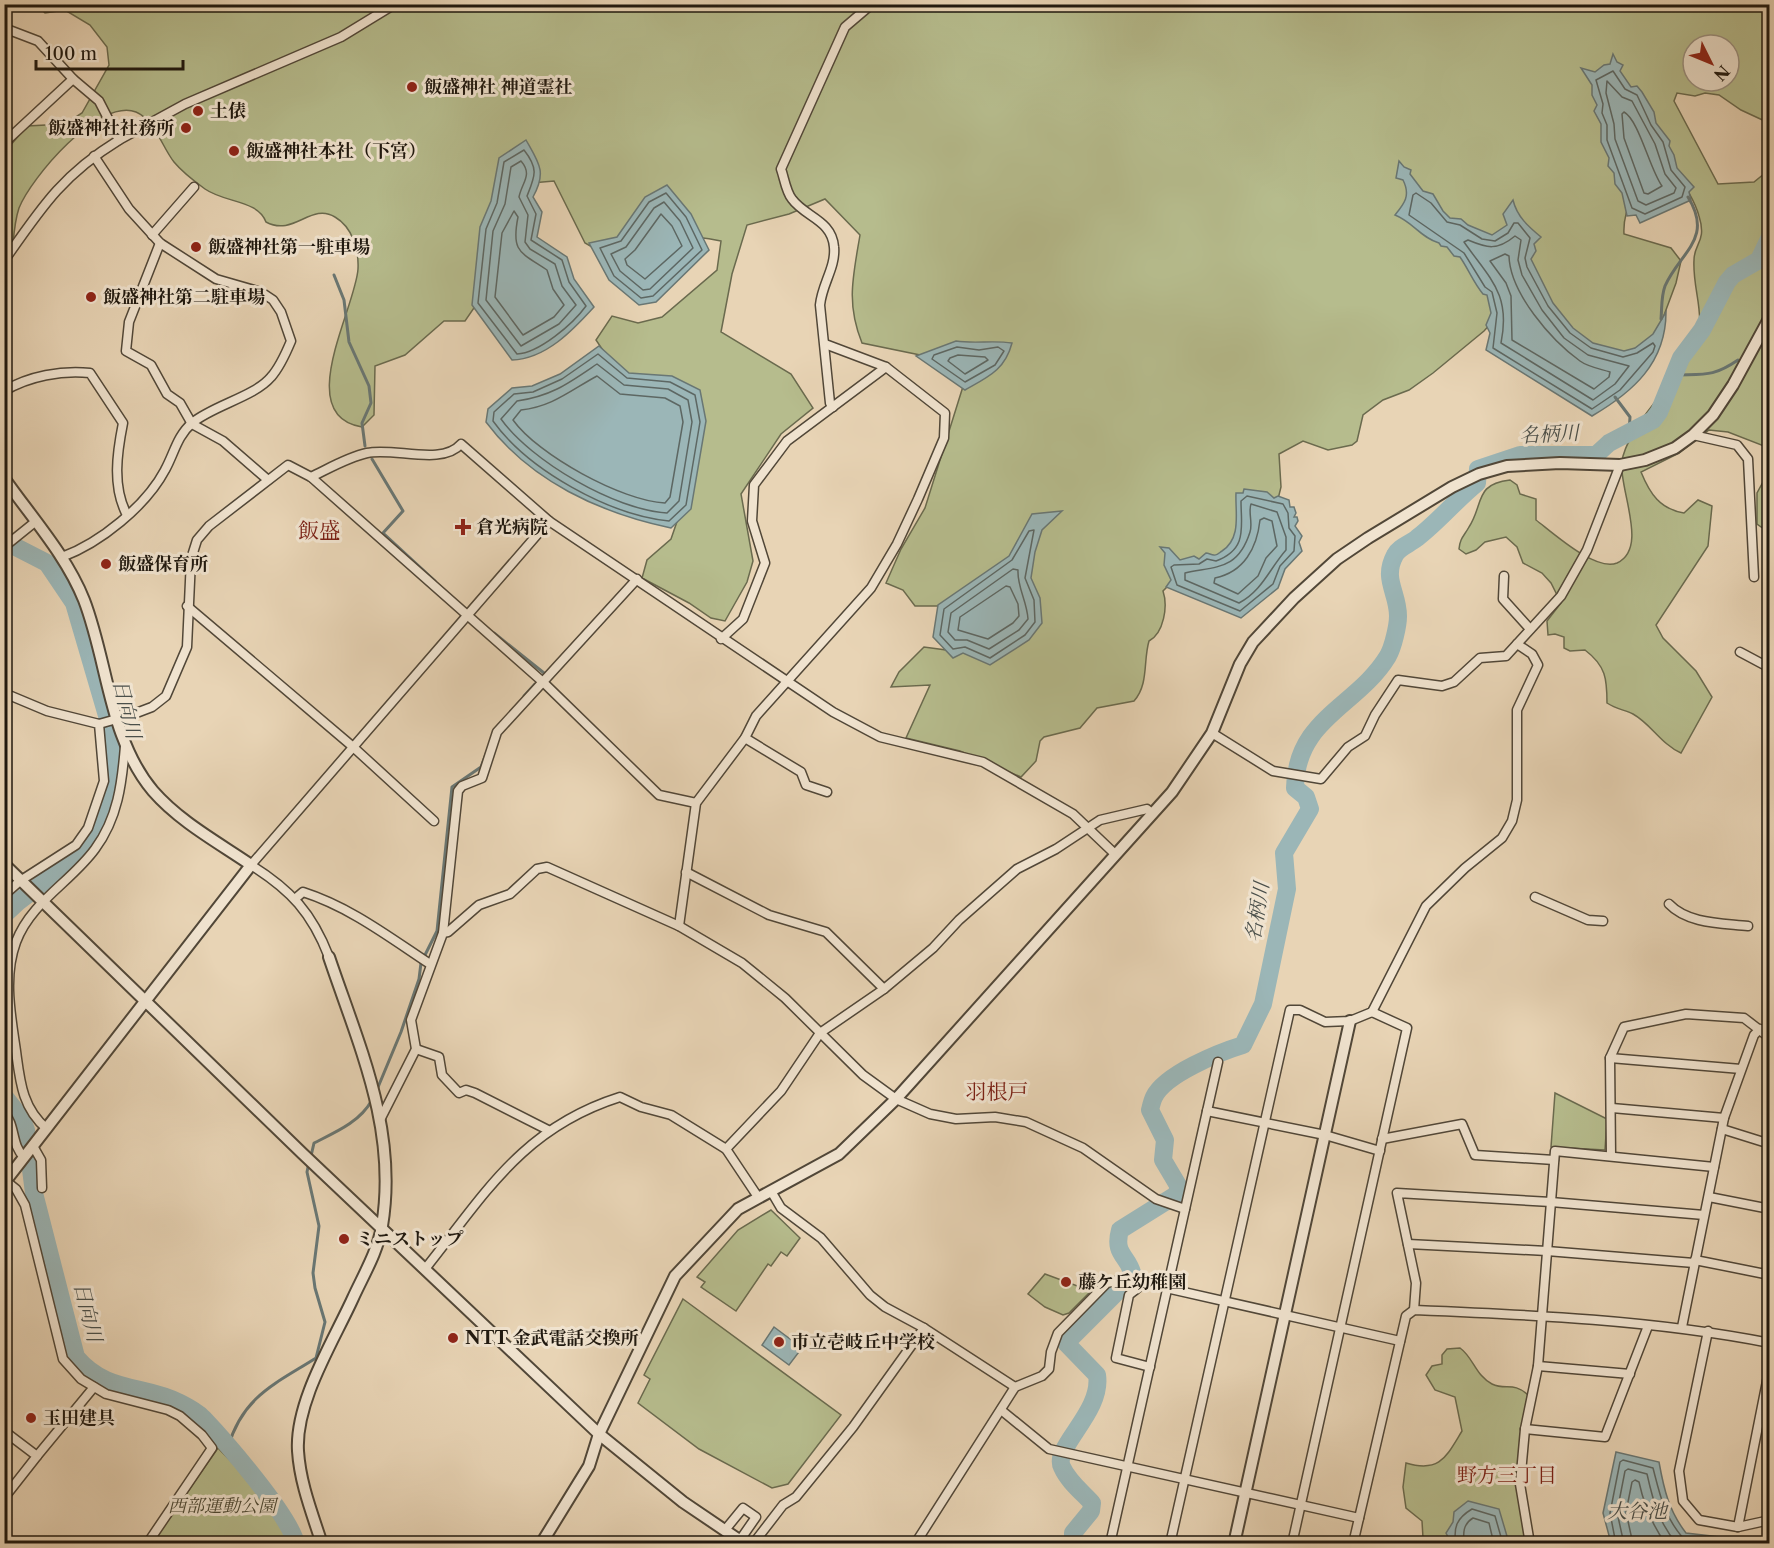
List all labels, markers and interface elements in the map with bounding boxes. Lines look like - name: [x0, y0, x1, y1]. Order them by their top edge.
- scale bar: [36, 33, 183, 71]
- north arrow: [1681, 33, 1741, 93]
- text: 100 m: [45, 43, 97, 65]
- text: N: [1710, 61, 1734, 85]
- place label: 飯盛神社 神道霊社: [424, 76, 573, 98]
- marker: 飯盛神社 神道霊社: [405, 80, 419, 94]
- place label: 土俵: [210, 100, 246, 122]
- marker: 土俵: [191, 104, 205, 118]
- place label: 飯盛神社社務所: [48, 117, 174, 139]
- marker: 飯盛神社社務所: [179, 121, 193, 135]
- place label: 飯盛神社本社（下宮）: [246, 140, 426, 162]
- marker: 飯盛神社本社（下宮）: [227, 144, 241, 158]
- place label: 飯盛神社第一駐車場: [208, 236, 370, 258]
- marker: 飯盛神社第一駐車場: [189, 240, 203, 254]
- place label: 飯盛神社第二駐車場: [103, 286, 265, 308]
- marker: 飯盛神社第二駐車場: [84, 290, 98, 304]
- water label: 名柄川: [1518, 420, 1582, 448]
- place label: 倉光病院: [476, 516, 548, 538]
- district label: 飯盛: [298, 518, 340, 543]
- marker: 倉光病院: [454, 518, 472, 536]
- place label: 飯盛保育所: [118, 553, 208, 575]
- marker: 飯盛保育所: [99, 557, 113, 571]
- water label: 日向川: [108, 677, 146, 743]
- water label: 名柄川: [1240, 879, 1274, 944]
- district label: 羽根戸: [966, 1079, 1029, 1104]
- place label: ミニストップ: [356, 1228, 463, 1250]
- marker: ミニストップ: [337, 1232, 351, 1246]
- place label: 藤ケ丘幼稚園: [1078, 1271, 1186, 1293]
- marker: 藤ケ丘幼稚園: [1059, 1275, 1073, 1289]
- water label: 日向川: [69, 1280, 107, 1346]
- place label: NTT 金武電話交換所: [465, 1327, 638, 1349]
- marker: NTT 金武電話交換所: [446, 1331, 460, 1345]
- place label: 市立壱岐丘中学校: [791, 1331, 935, 1353]
- marker: 市立壱岐丘中学校: [772, 1335, 786, 1349]
- place label: 玉田建具: [43, 1407, 115, 1429]
- marker: 玉田建具: [24, 1411, 38, 1425]
- district label: 野方三丁目: [1457, 1463, 1557, 1487]
- park label: 西部運動公園: [168, 1495, 279, 1517]
- water label: 大谷池: [1607, 1499, 1669, 1523]

